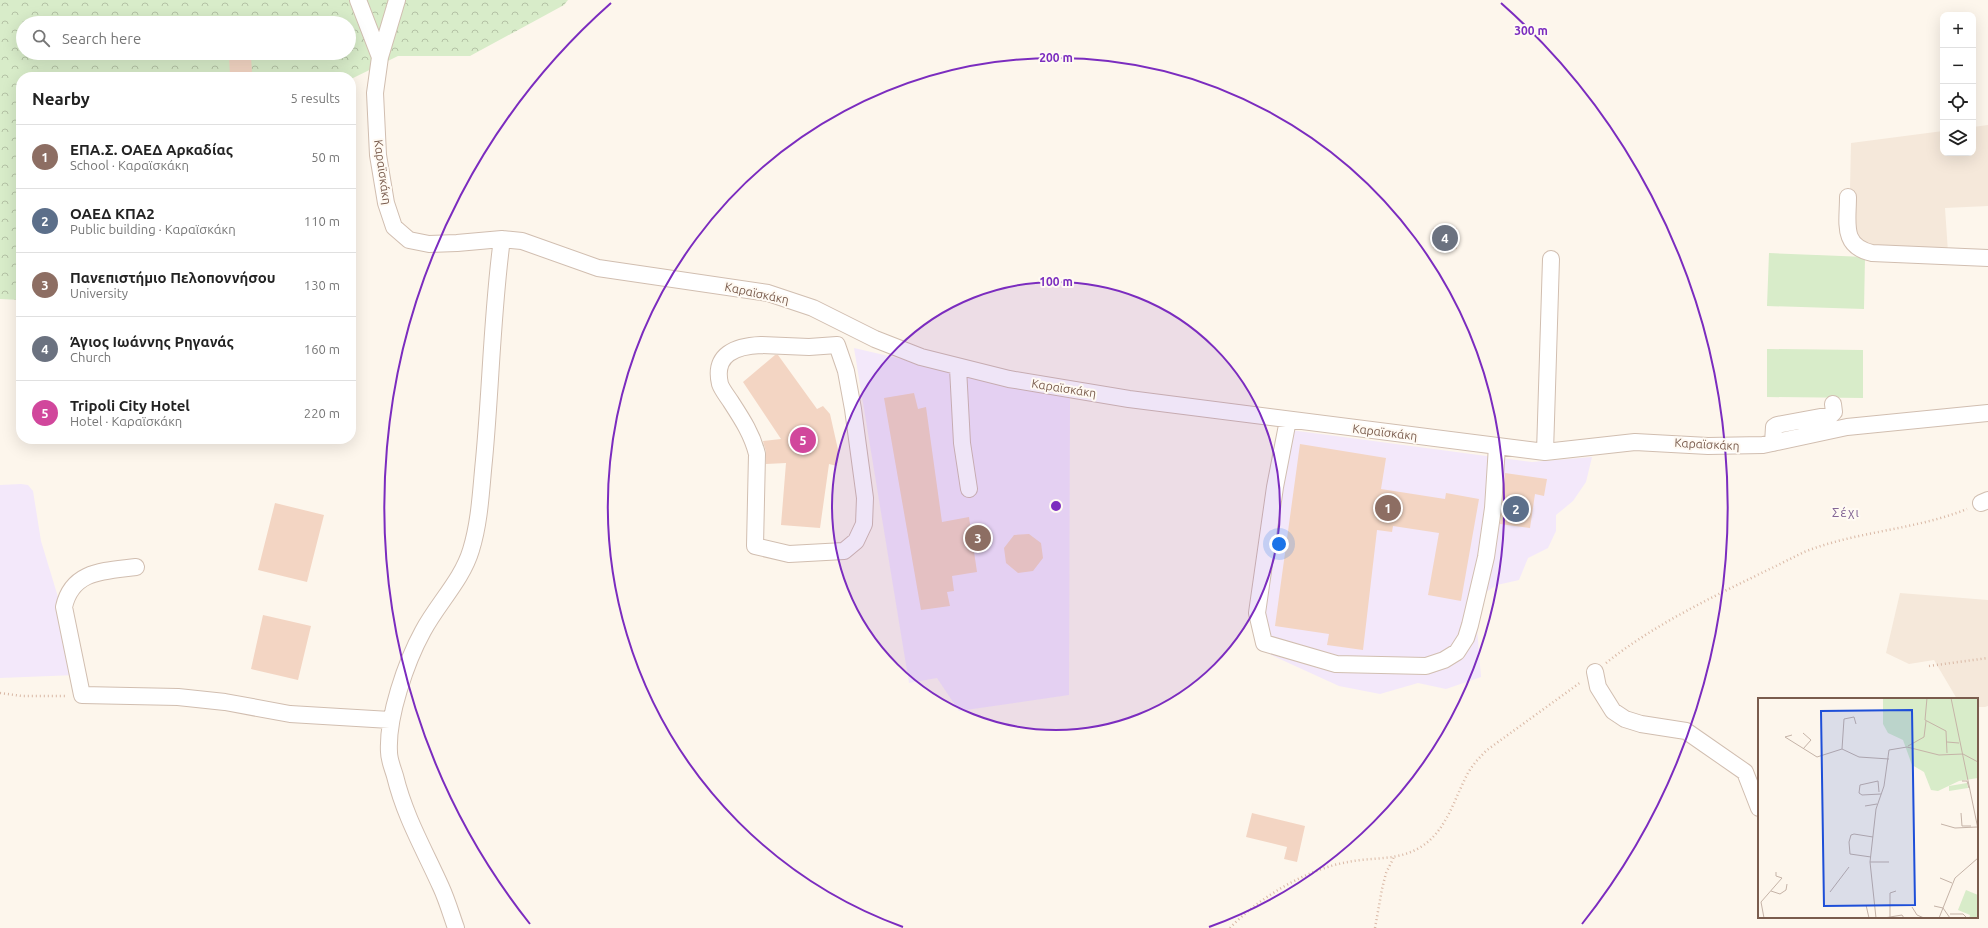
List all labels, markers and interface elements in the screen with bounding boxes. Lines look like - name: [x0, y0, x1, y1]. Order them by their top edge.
- map controls: [1940, 12, 1976, 156]
- button: +: [1940, 12, 1976, 48]
- search box: [16, 16, 356, 60]
- text: 300 m: [1514, 24, 1548, 37]
- icon: search: [30, 27, 52, 49]
- text: Search here: [62, 30, 141, 47]
- button: −: [1940, 48, 1976, 84]
- text: 200 m: [1039, 51, 1073, 64]
- button: locate: [1940, 84, 1976, 120]
- text: Nearby: [32, 89, 90, 108]
- text: 5 results: [290, 91, 340, 105]
- button: layers: [1940, 120, 1976, 156]
- street label: Καραϊσκάκη: [372, 139, 394, 205]
- text: ΕΠΑ.Σ. ΟΑΕΔ Αρκαδίας: [70, 141, 233, 158]
- text: 1: [41, 150, 49, 164]
- text: 50 m: [311, 150, 340, 164]
- text: School · Καραϊσκάκη: [70, 158, 189, 172]
- text: ΟΑΕΔ ΚΠΑ2: [70, 205, 155, 222]
- text: 2: [41, 214, 49, 228]
- text: 110 m: [304, 214, 340, 228]
- text: Public building · Καραϊσκάκη: [70, 222, 236, 236]
- pin: 4: [1432, 223, 1458, 253]
- text: Πανεπιστήμιο Πελοποννήσου: [70, 269, 276, 286]
- text: 100 m: [1039, 275, 1073, 288]
- text: 3: [41, 278, 49, 292]
- text: 130 m: [304, 278, 340, 292]
- street label: Καραϊσκάκη: [724, 280, 790, 306]
- text: University: [70, 286, 128, 300]
- text: Άγιος Ιωάννης Ρηγανάς: [70, 333, 234, 350]
- text: 4: [41, 342, 49, 356]
- text: 160 m: [304, 342, 340, 356]
- text: Church: [70, 350, 111, 364]
- street label: Καραϊσκάκη: [1031, 376, 1097, 400]
- text: Tripoli City Hotel: [70, 397, 190, 414]
- text: 5: [41, 406, 49, 420]
- text: 220 m: [304, 406, 340, 420]
- text: Hotel · Καραϊσκάκη: [70, 414, 182, 428]
- street label: Καραϊσκάκη: [1352, 422, 1418, 442]
- pin: 5: [790, 425, 816, 455]
- street label: Καραϊσκάκη: [1674, 436, 1740, 452]
- pin: 1: [1375, 493, 1401, 523]
- pin: 2: [1503, 494, 1529, 524]
- centre of rings: [1049, 499, 1063, 513]
- district label: Σέχι: [1832, 505, 1860, 519]
- pin: 3: [965, 523, 991, 553]
- your location: [1269, 534, 1289, 554]
- inset map: [1758, 698, 1978, 918]

